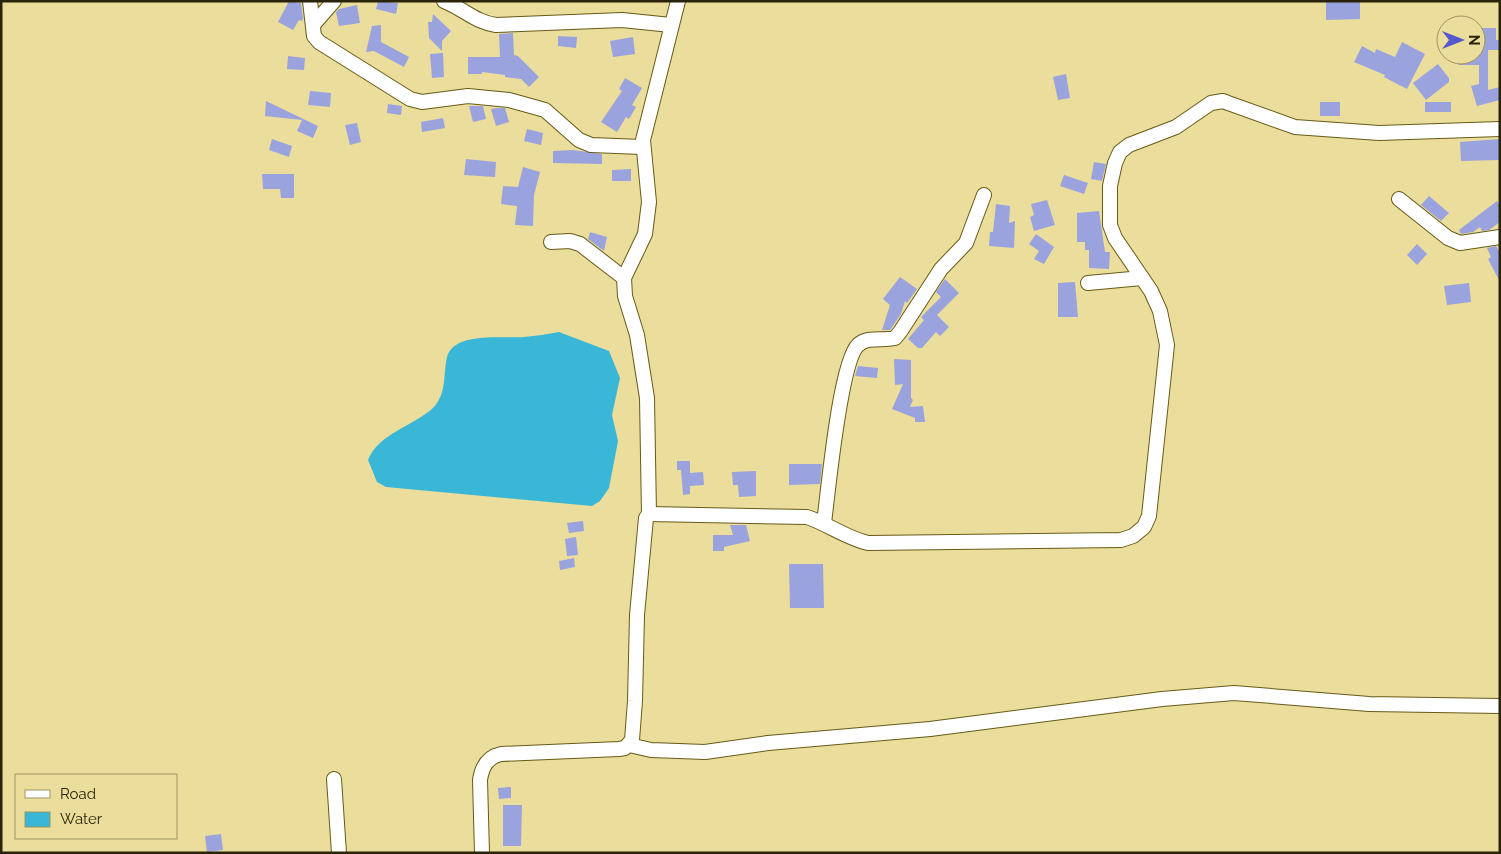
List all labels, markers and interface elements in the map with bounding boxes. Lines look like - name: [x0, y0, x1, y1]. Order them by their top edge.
- north arrow: [1436, 15, 1486, 65]
- text: N: [1466, 35, 1482, 45]
- legend: [15, 774, 178, 839]
- text: Road: [60, 785, 96, 803]
- text: Water: [60, 810, 103, 828]

